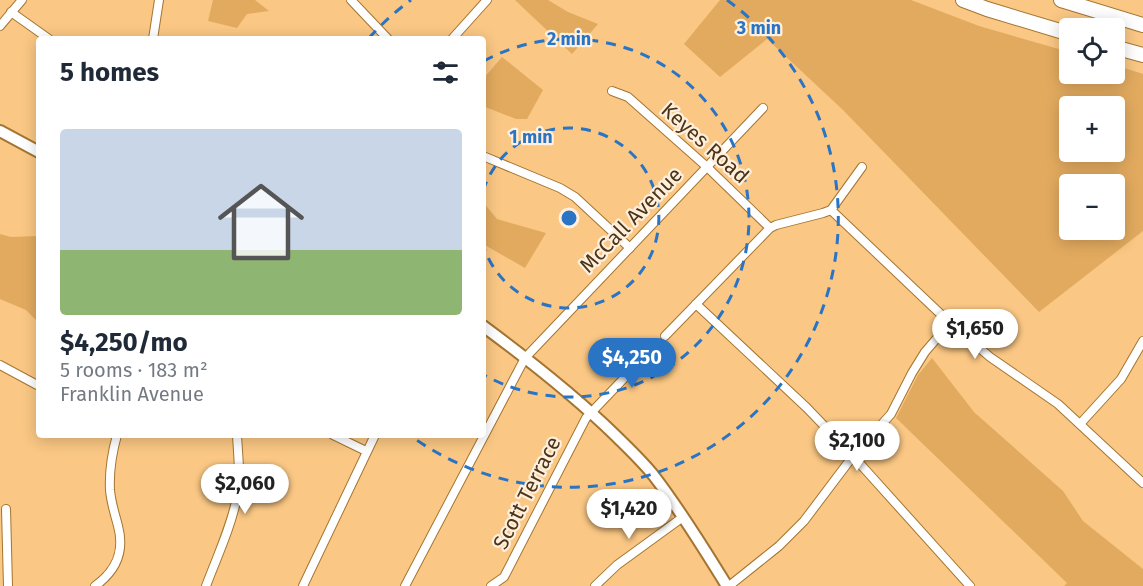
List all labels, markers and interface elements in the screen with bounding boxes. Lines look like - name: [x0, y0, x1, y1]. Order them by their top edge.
- text: 3 min: [736, 17, 781, 39]
- map controls: [1059, 18, 1125, 240]
- button: locate: [1059, 18, 1125, 84]
- text: 2 min: [547, 28, 591, 50]
- icon: filters: [429, 56, 462, 89]
- text: 5 homes: [60, 57, 159, 88]
- button: +: [1059, 96, 1125, 162]
- street label: Keyes Road: [656, 97, 754, 189]
- text: 1 min: [509, 126, 553, 148]
- street label: McCall Avenue: [574, 162, 688, 278]
- icon: home: [207, 168, 315, 276]
- button: −: [1059, 174, 1125, 240]
- centre of rings: [559, 208, 579, 228]
- pin: $1,650: [926, 309, 1024, 360]
- text: $1,650: [946, 316, 1004, 340]
- text: $4,250/mo: [60, 327, 188, 358]
- pin: $4,250: [583, 338, 681, 389]
- text: $4,250: [602, 345, 662, 369]
- text: 5 rooms · 183 m²: [60, 358, 208, 382]
- text: Franklin Avenue: [60, 382, 204, 406]
- pin: $2,100: [808, 421, 906, 472]
- text: $2,100: [829, 428, 885, 452]
- street label: Scott Terrace: [487, 432, 567, 554]
- pin: $2,060: [196, 464, 294, 515]
- text: $2,060: [215, 471, 275, 495]
- pin: $1,420: [580, 489, 678, 540]
- text: $1,420: [601, 496, 657, 520]

